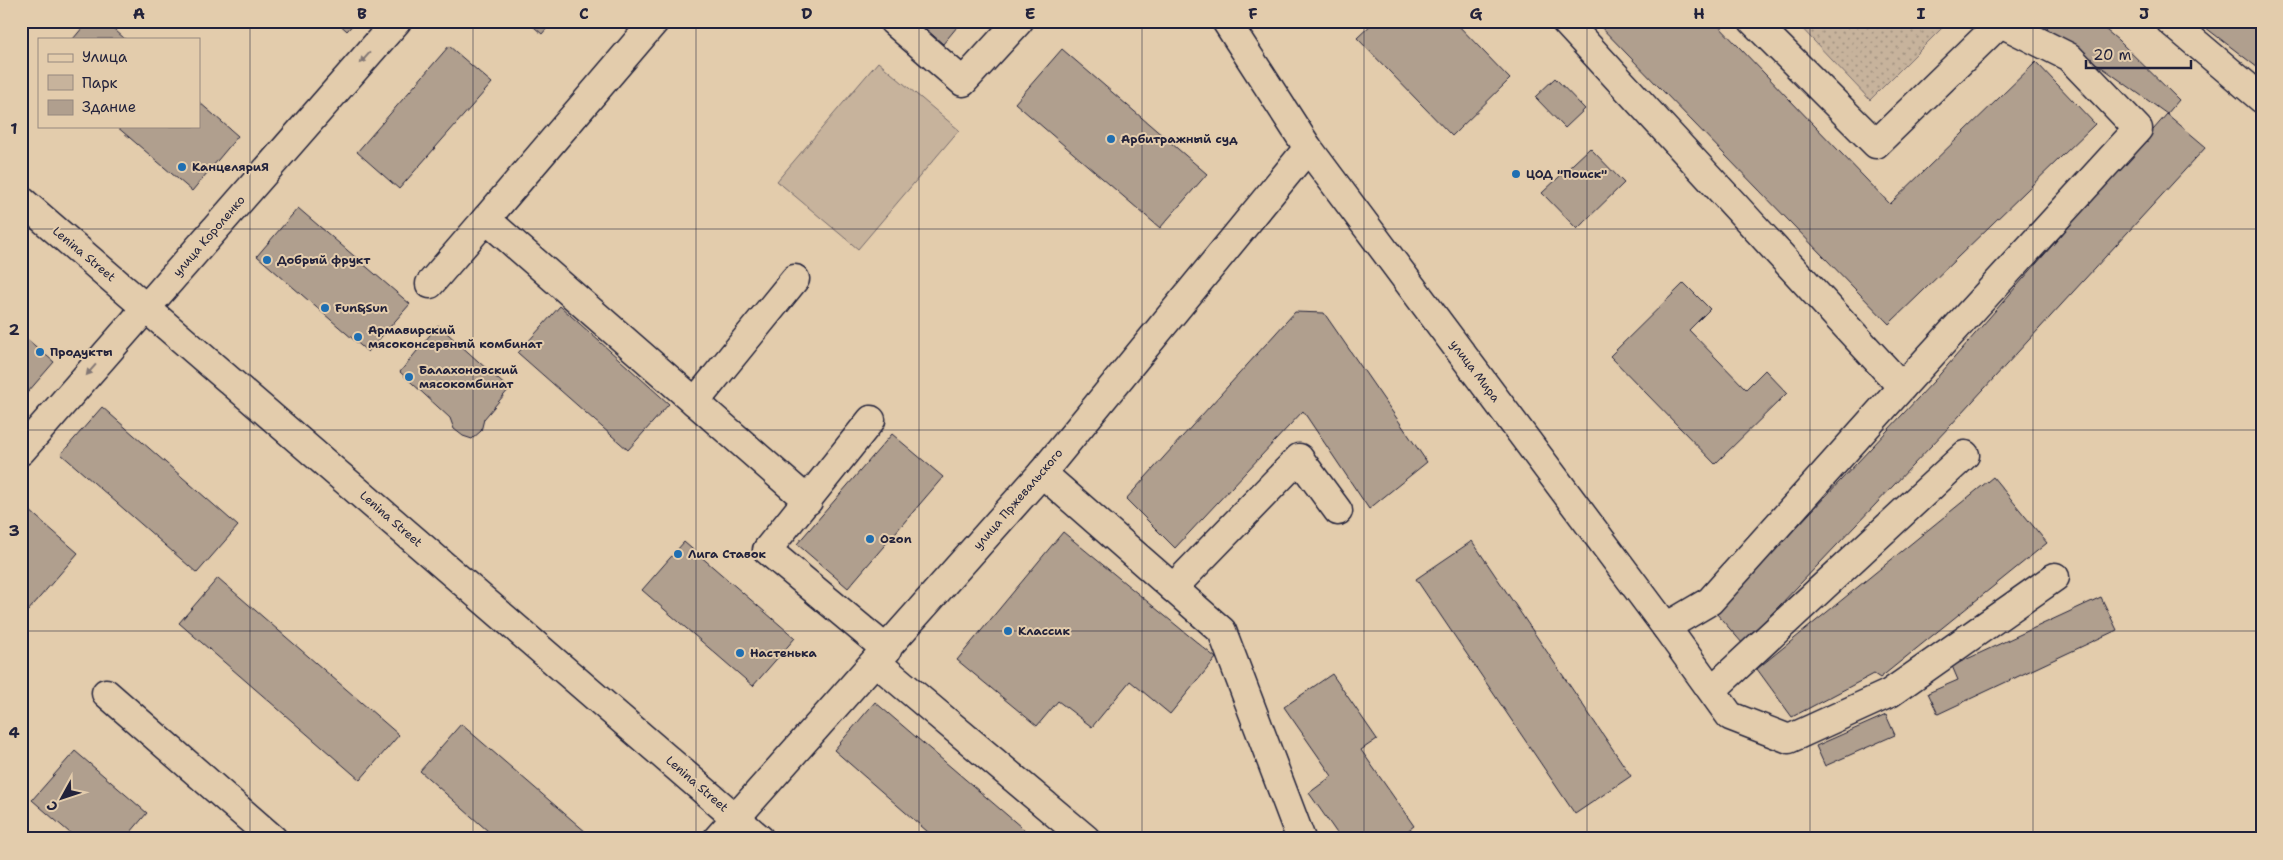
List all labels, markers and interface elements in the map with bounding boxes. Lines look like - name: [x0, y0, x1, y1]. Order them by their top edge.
- text: A: [133, 3, 145, 24]
- text: B: [357, 3, 367, 24]
- text: C: [579, 3, 589, 24]
- text: D: [801, 3, 813, 24]
- text: E: [1025, 3, 1035, 24]
- text: F: [1248, 3, 1258, 24]
- text: G: [1470, 3, 1483, 24]
- text: H: [1693, 3, 1705, 24]
- text: I: [1917, 3, 1926, 24]
- text: J: [2139, 3, 2149, 24]
- legend: [38, 38, 200, 128]
- scale bar: [2086, 38, 2190, 70]
- text: 20 m: [2093, 45, 2132, 65]
- text: Улица: [82, 47, 128, 67]
- one-way arrow: [359, 51, 371, 63]
- text: Парк: [82, 73, 118, 93]
- text: Здание: [82, 97, 136, 117]
- text: 1: [10, 118, 18, 139]
- place label: Арбитражный суд: [1121, 131, 1238, 147]
- marker: Арбитражный суд: [1105, 133, 1117, 145]
- place label: КанцеляриЯ: [192, 159, 269, 175]
- marker: КанцеляриЯ: [176, 161, 188, 173]
- place label: ЦОД "Поиск": [1526, 166, 1607, 182]
- marker: ЦОД "Поиск": [1510, 168, 1522, 180]
- street label: улица Короленко: [169, 192, 249, 280]
- street label: Lenina Street: [49, 223, 119, 285]
- place label: Добрый фрукт: [277, 252, 371, 268]
- marker: Добрый фрукт: [261, 254, 273, 266]
- place label: Fun&Sun: [335, 300, 388, 316]
- marker: Fun&Sun: [319, 302, 331, 314]
- text: 2: [8, 319, 20, 340]
- place label: Армавирский мясоконсервный комбинат: [368, 322, 543, 352]
- marker: Армавирский мясоконсервный комбинат: [352, 331, 364, 343]
- street label: улица Мира: [1446, 337, 1504, 406]
- place label: Продукты: [50, 344, 113, 360]
- marker: Продукты: [34, 346, 46, 358]
- place label: Балахоновский мясокомбинат: [419, 362, 519, 392]
- one-way arrow: [85, 364, 97, 376]
- marker: Балахоновский мясокомбинат: [403, 371, 415, 383]
- street label: улица Пржевальского: [970, 445, 1066, 553]
- street label: Lenina Street: [356, 488, 426, 550]
- text: 3: [8, 520, 20, 541]
- place label: Ozon: [880, 531, 912, 547]
- marker: Ozon: [864, 533, 876, 545]
- place label: Лига Ставок: [688, 546, 767, 562]
- marker: Лига Ставок: [672, 548, 684, 560]
- place label: Классик: [1018, 623, 1070, 639]
- marker: Классик: [1002, 625, 1014, 637]
- place label: Настенька: [750, 645, 818, 661]
- marker: Настенька: [734, 647, 746, 659]
- text: 4: [8, 722, 20, 743]
- street label: Lenina Street: [662, 753, 732, 815]
- north arrow: [38, 772, 88, 822]
- text: С: [42, 797, 62, 815]

